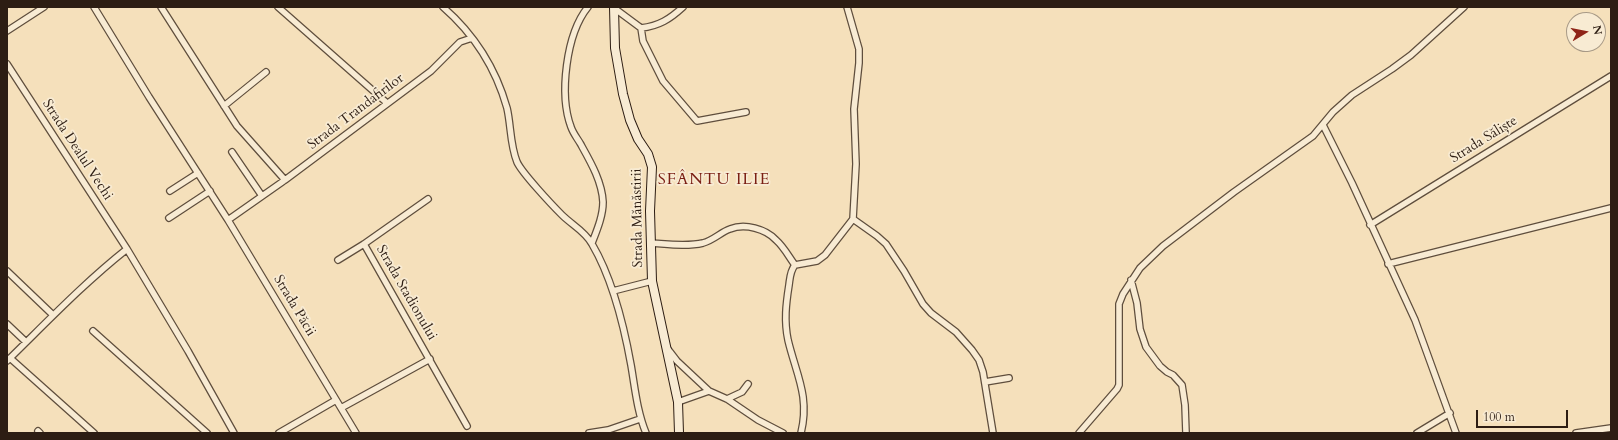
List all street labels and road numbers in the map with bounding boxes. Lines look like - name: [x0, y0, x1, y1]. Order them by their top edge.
- street label: Strada Trandafirilor: [305, 70, 407, 154]
- street label: Strada Dealul Vechi: [38, 96, 116, 204]
- street label: Strada Săliște: [1447, 113, 1521, 167]
- street label: Strada Mănăstirii: [629, 168, 647, 268]
- street label: Strada Stadionului: [372, 242, 440, 344]
- street label: Strada Păcii: [269, 272, 319, 340]

